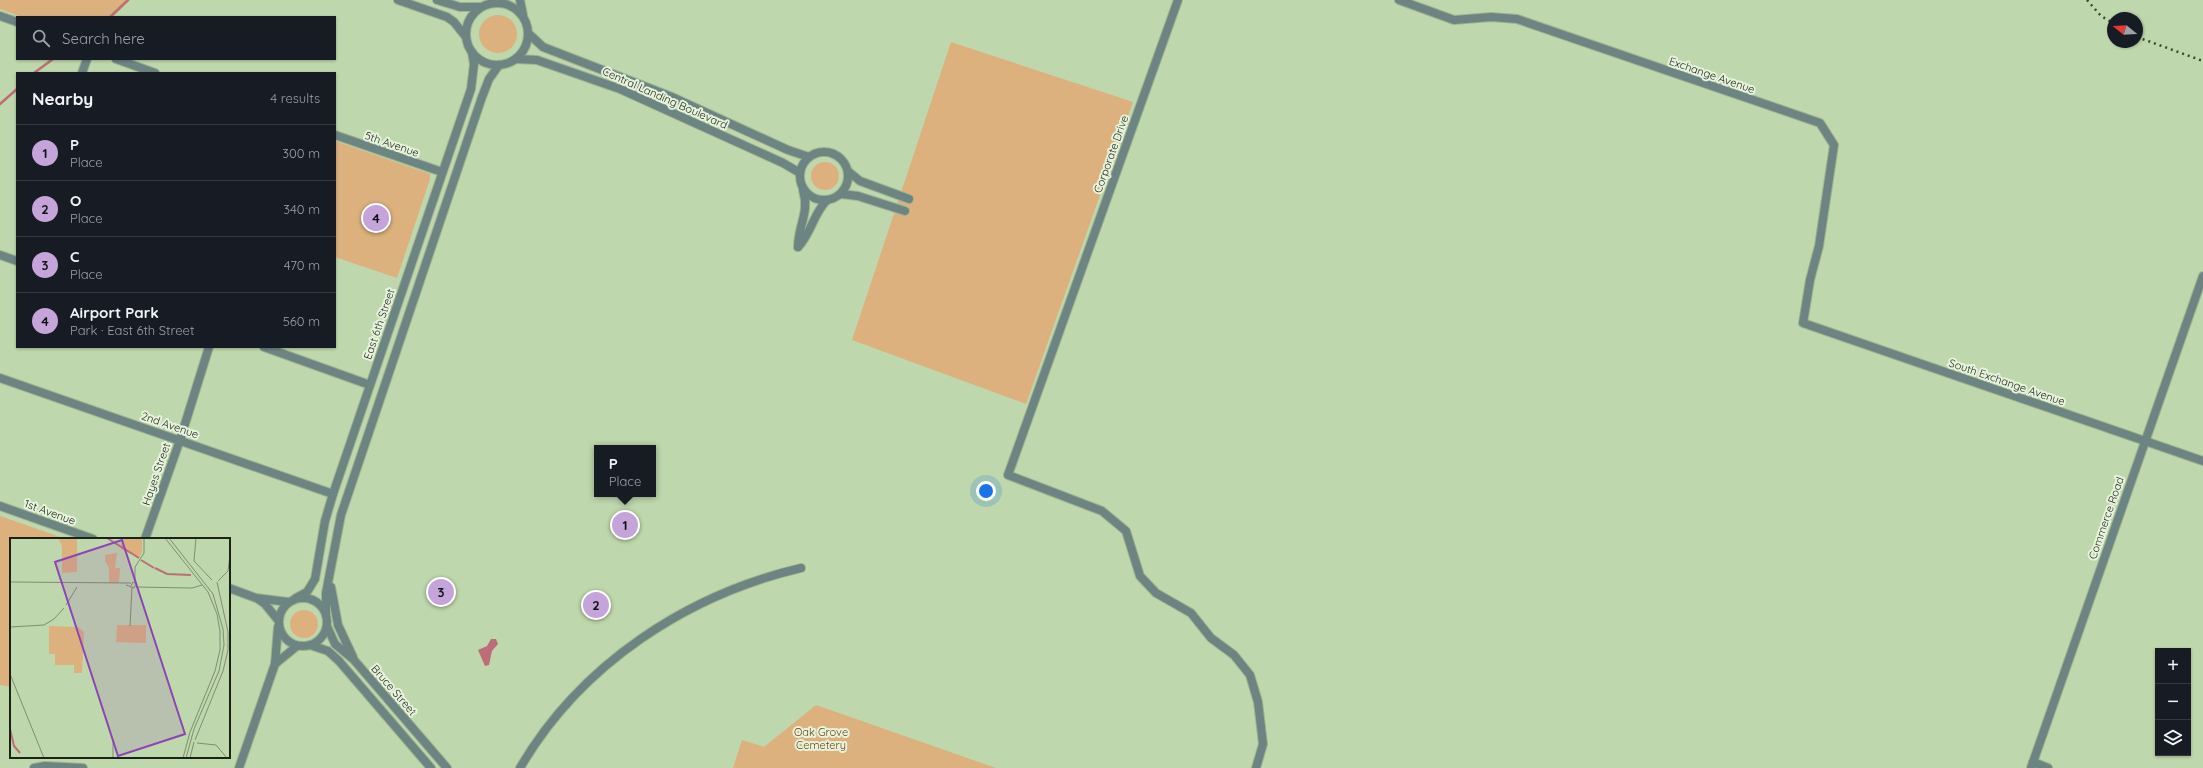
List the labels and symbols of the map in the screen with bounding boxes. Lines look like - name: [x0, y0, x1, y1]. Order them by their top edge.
- north arrow: [2107, 12, 2143, 48]
- street label: Exchange Avenue: [1667, 54, 1757, 96]
- street label: Central Landing Boulevard: [600, 64, 730, 132]
- street label: Corporate Drive: [1090, 113, 1132, 195]
- street label: 5th Avenue: [363, 128, 421, 160]
- pin: 4: [363, 203, 389, 233]
- street label: East 6th Street: [360, 287, 398, 361]
- street label: South Exchange Avenue: [1947, 356, 2067, 408]
- street label: 2nd Avenue: [139, 409, 201, 441]
- street label: Hayes Street: [139, 441, 173, 507]
- street label: Commerce Road: [2085, 475, 2127, 561]
- your location: [976, 481, 996, 501]
- street label: 1st Avenue: [22, 496, 78, 528]
- pin: 1: [612, 510, 638, 540]
- inset map: [10, 538, 230, 758]
- pin: 3: [428, 577, 454, 607]
- pin: 2: [583, 590, 609, 620]
- street label: Bruce Street: [368, 662, 420, 718]
- park label: Oak Grove Cemetery: [794, 725, 848, 752]

